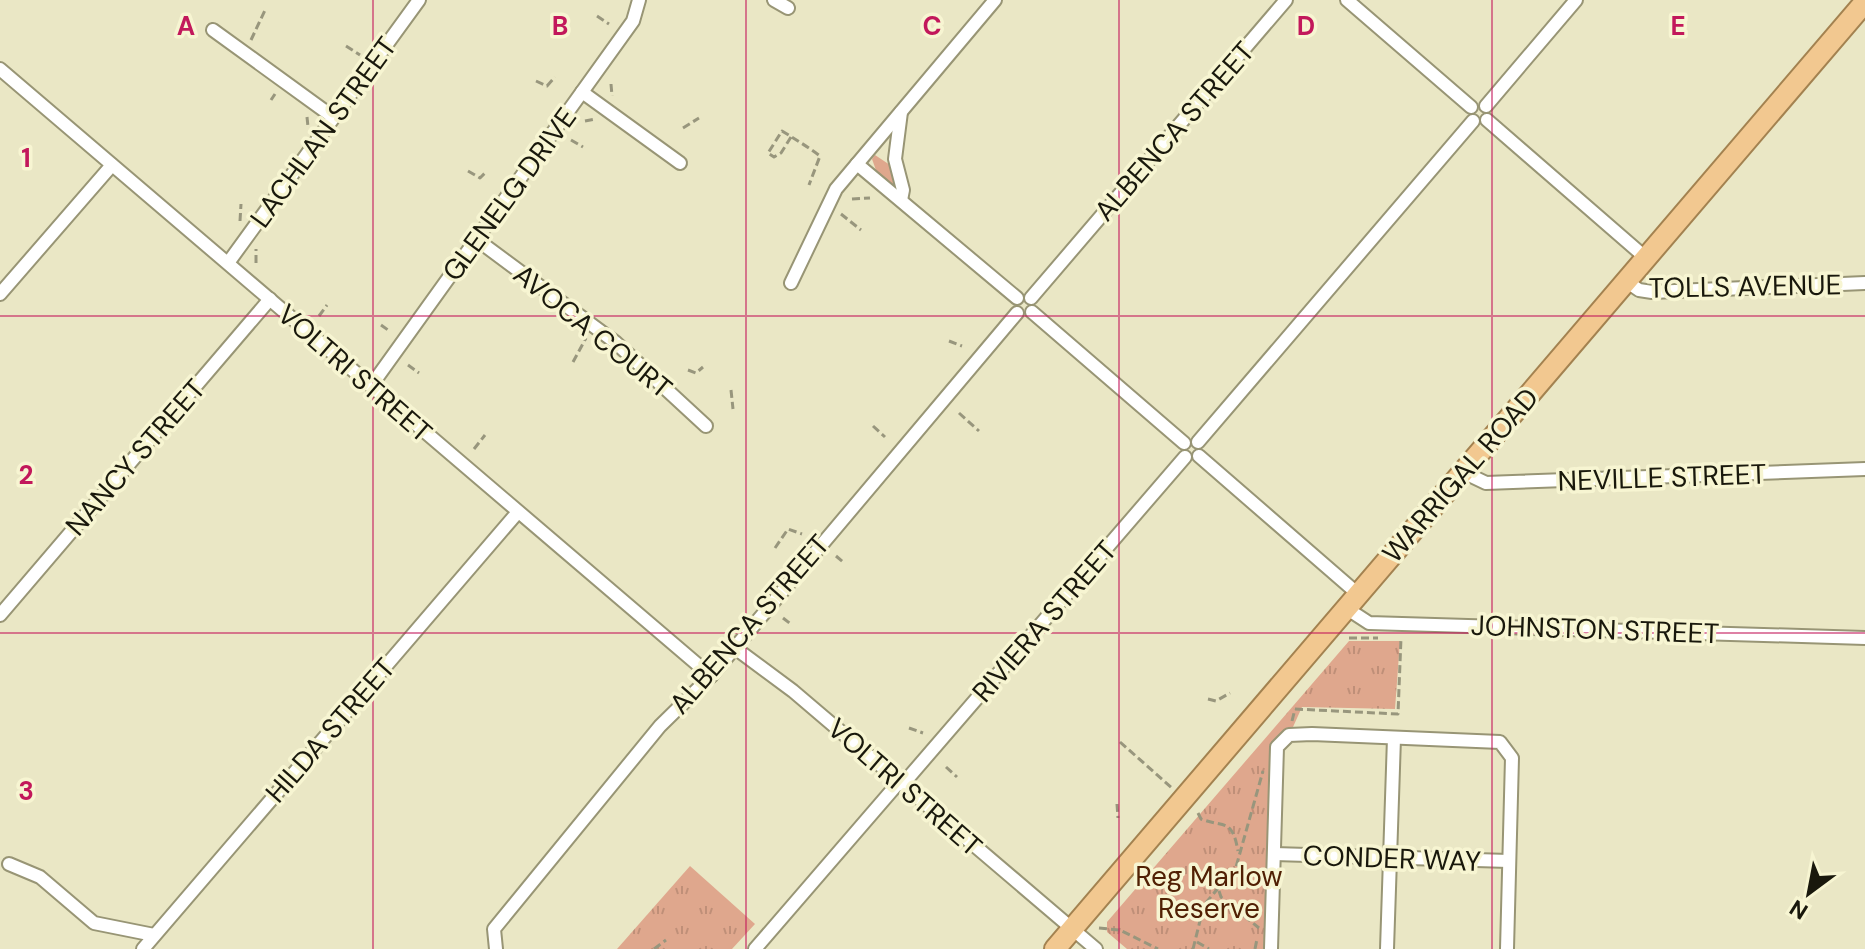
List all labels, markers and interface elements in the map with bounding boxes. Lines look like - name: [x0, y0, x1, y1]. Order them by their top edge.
- text: A: [177, 9, 195, 43]
- text: B: [552, 9, 568, 43]
- text: C: [922, 9, 942, 43]
- text: D: [1297, 9, 1315, 43]
- text: E: [1670, 9, 1686, 43]
- street label: LACHLAN STREET: [242, 30, 405, 235]
- street label: ALBENCA STREET: [1086, 34, 1263, 229]
- street label: GLENELG DRIVE: [434, 100, 585, 288]
- text: 1: [21, 141, 31, 175]
- street label: AVOCA COURT: [506, 256, 680, 407]
- street label: TOLLS AVENUE: [1648, 266, 1842, 307]
- street label: VOLTRI STREET: [270, 296, 440, 451]
- street label: NANCY STREET: [57, 371, 214, 543]
- street label: WARRIGAL ROAD: [1374, 380, 1547, 571]
- street label: NEVILLE STREET: [1557, 455, 1767, 500]
- text: 2: [18, 458, 34, 492]
- street label: ALBENCA STREET: [661, 527, 838, 722]
- street label: RIVIERA STREET: [964, 533, 1125, 710]
- street label: JOHNSTON STREET: [1470, 607, 1720, 652]
- street label: HILDA STREET: [257, 650, 403, 810]
- street label: VOLTRI STREET: [820, 710, 990, 865]
- text: 3: [18, 774, 34, 808]
- street label: CONDER WAY: [1302, 837, 1482, 880]
- north arrow: [1769, 853, 1849, 933]
- park label: Reg Marlow Reserve: [1135, 858, 1283, 927]
- text: N: [1784, 893, 1813, 926]

